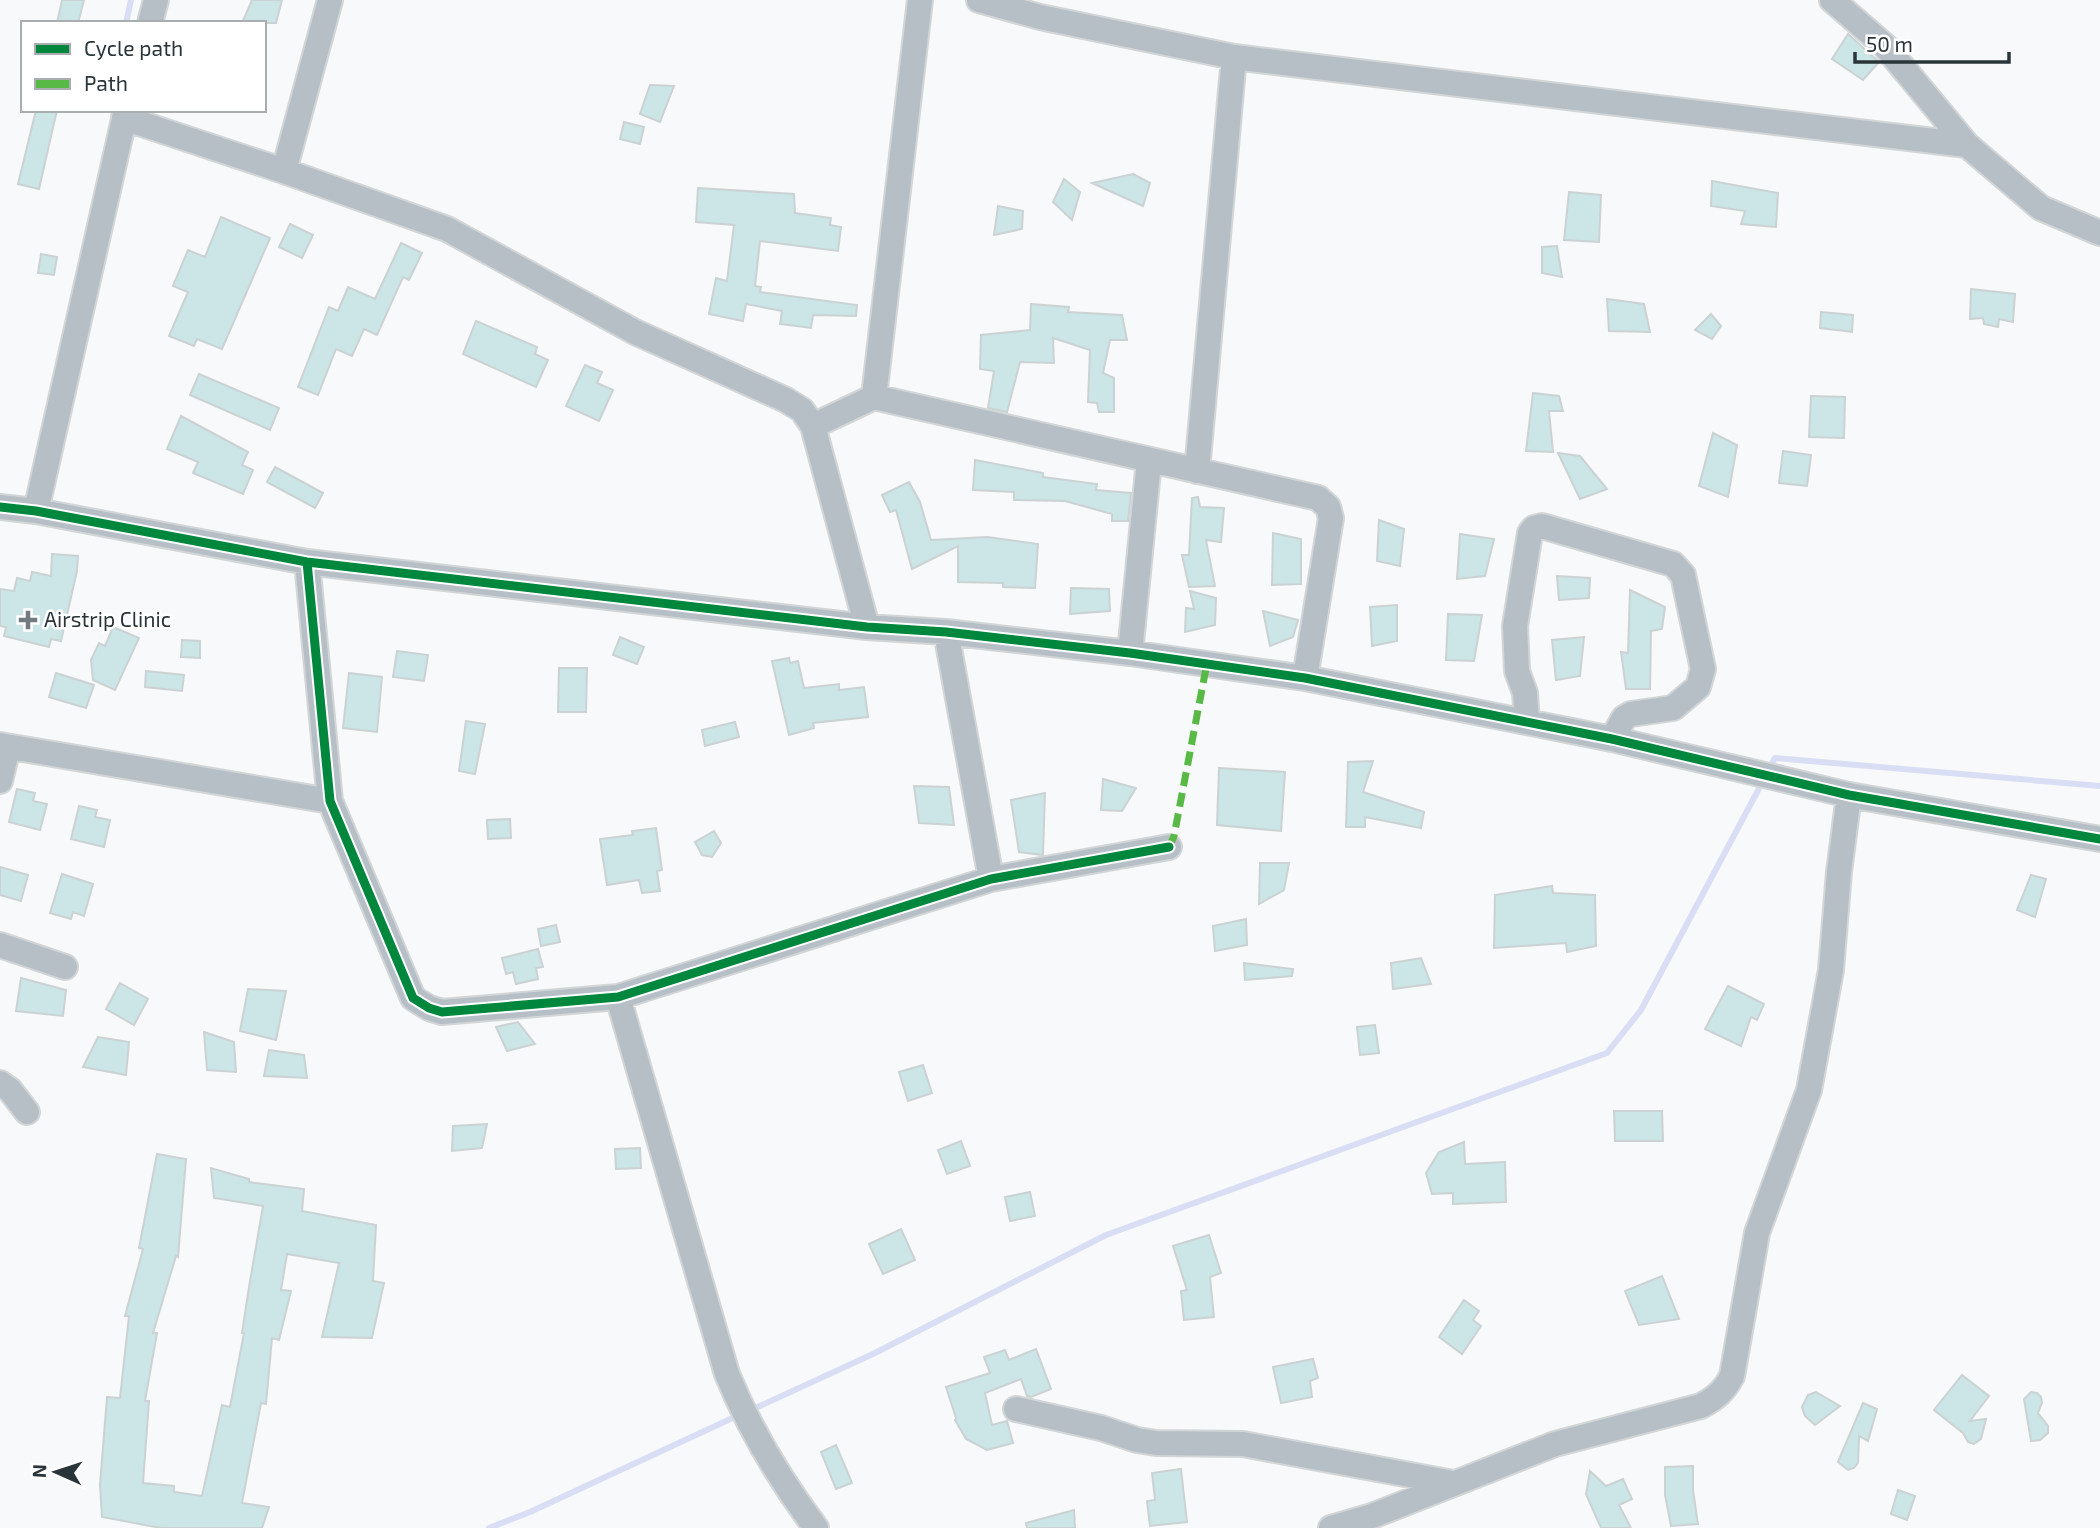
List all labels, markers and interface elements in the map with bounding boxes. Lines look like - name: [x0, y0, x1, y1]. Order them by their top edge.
- legend: [21, 21, 266, 112]
- scale bar: [1855, 21, 2009, 65]
- text: 50 m: [1866, 31, 1913, 56]
- text: Cycle path: [84, 35, 183, 60]
- text: Path: [84, 70, 128, 95]
- place label: Airstrip Clinic: [44, 606, 171, 631]
- marker: Airstrip Clinic: [18, 610, 38, 630]
- north arrow: [21, 1437, 91, 1507]
- text: N: [27, 1464, 50, 1479]

